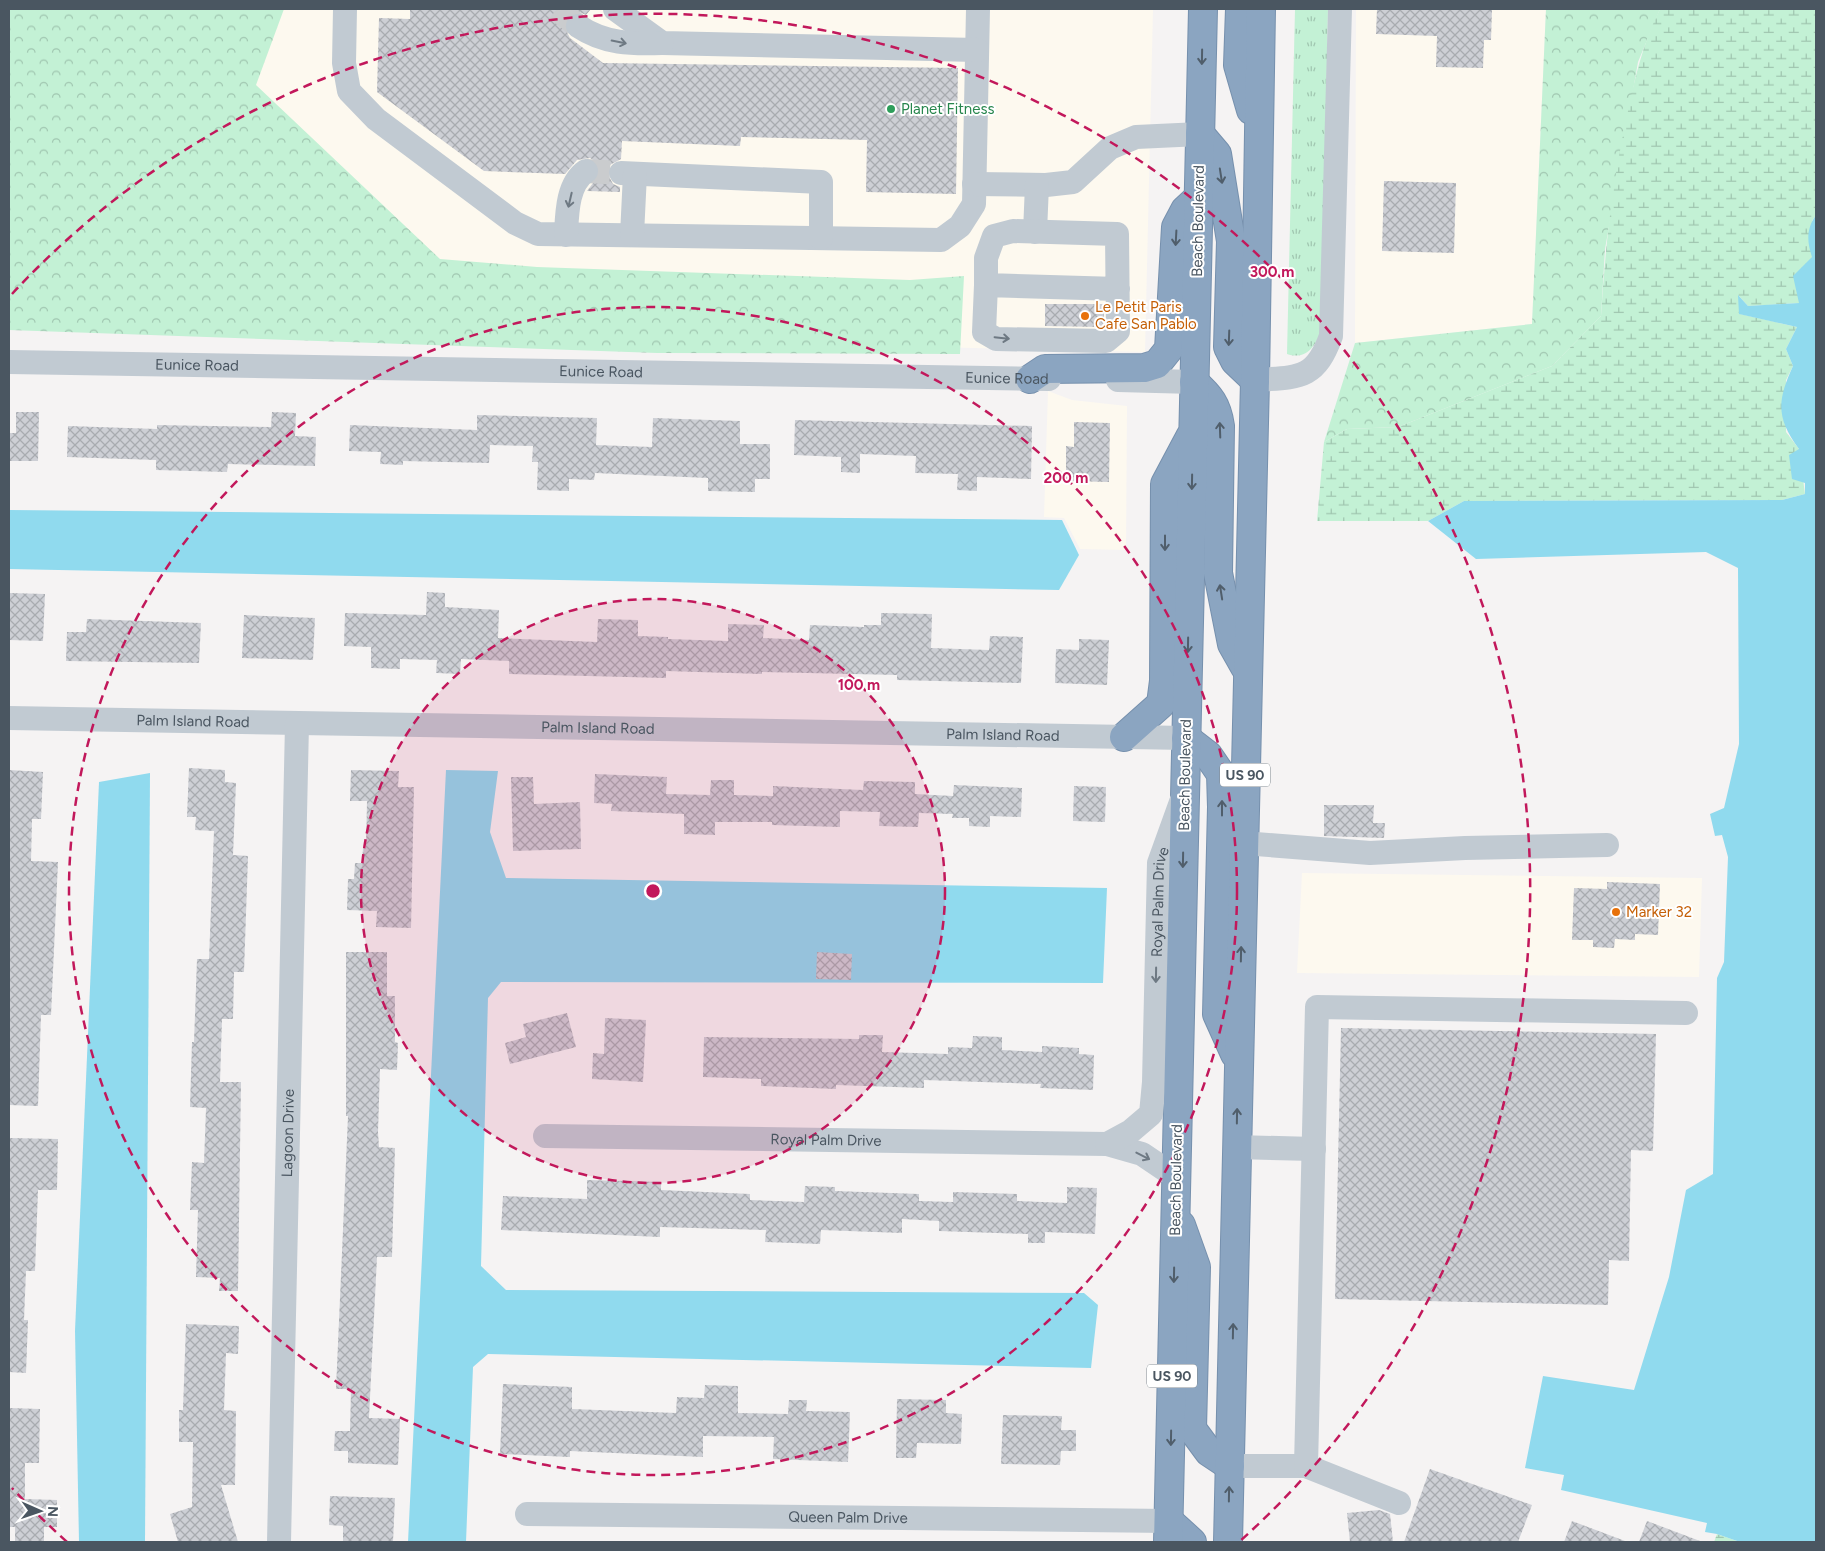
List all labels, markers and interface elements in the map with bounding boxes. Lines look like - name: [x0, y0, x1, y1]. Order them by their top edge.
- one-way arrow: [610, 38, 626, 47]
- one-way arrow: [1197, 49, 1207, 65]
- place label: Planet Fitness: [901, 100, 994, 118]
- marker: Planet Fitness: [885, 103, 897, 115]
- street label: Beach Boulevard: [1188, 165, 1208, 277]
- one-way arrow: [1216, 168, 1226, 184]
- one-way arrow: [565, 192, 574, 208]
- one-way arrow: [1171, 230, 1180, 246]
- text: 300 m: [1250, 263, 1294, 281]
- place label: Le Petit Paris Cafe San Pablo: [1095, 298, 1197, 333]
- marker: Le Petit Paris Cafe San Pablo: [1079, 310, 1091, 322]
- one-way arrow: [1224, 330, 1233, 346]
- one-way arrow: [994, 333, 1010, 343]
- street label: Eunice Road: [155, 355, 239, 375]
- street label: Eunice Road: [559, 362, 643, 381]
- street label: Eunice Road: [965, 369, 1049, 388]
- one-way arrow: [1215, 422, 1224, 438]
- text: 200 m: [1044, 469, 1088, 487]
- one-way arrow: [1187, 474, 1197, 490]
- one-way arrow: [1160, 534, 1170, 550]
- one-way arrow: [1216, 584, 1226, 600]
- one-way arrow: [1184, 637, 1193, 653]
- text: 100 m: [838, 676, 880, 694]
- street label: Palm Island Road: [136, 711, 250, 731]
- street label: Palm Island Road: [541, 718, 655, 738]
- street label: Beach Boulevard: [1175, 719, 1195, 831]
- street label: Palm Island Road: [946, 725, 1060, 745]
- road number: US 90: [1220, 764, 1270, 786]
- one-way arrow: [1217, 800, 1227, 816]
- street label: Royal Palm Drive: [1148, 844, 1173, 957]
- one-way arrow: [1179, 852, 1188, 868]
- centre of rings: [644, 882, 662, 900]
- place label: Marker 32: [1626, 903, 1692, 921]
- marker: Marker 32: [1610, 906, 1622, 918]
- one-way arrow: [1236, 946, 1246, 962]
- one-way arrow: [1152, 967, 1161, 983]
- street label: Lagoon Drive: [278, 1089, 298, 1178]
- one-way arrow: [1232, 1108, 1242, 1124]
- street label: Beach Boulevard: [1166, 1124, 1186, 1236]
- street label: Royal Palm Drive: [770, 1130, 882, 1150]
- one-way arrow: [1136, 1151, 1151, 1161]
- one-way arrow: [1169, 1267, 1179, 1283]
- one-way arrow: [1228, 1323, 1237, 1339]
- road number: US 90: [1147, 1364, 1197, 1388]
- one-way arrow: [1166, 1430, 1175, 1446]
- north arrow: [15, 1486, 65, 1536]
- one-way arrow: [1224, 1486, 1234, 1502]
- text: N: [44, 1506, 61, 1517]
- street label: Queen Palm Drive: [788, 1508, 908, 1527]

